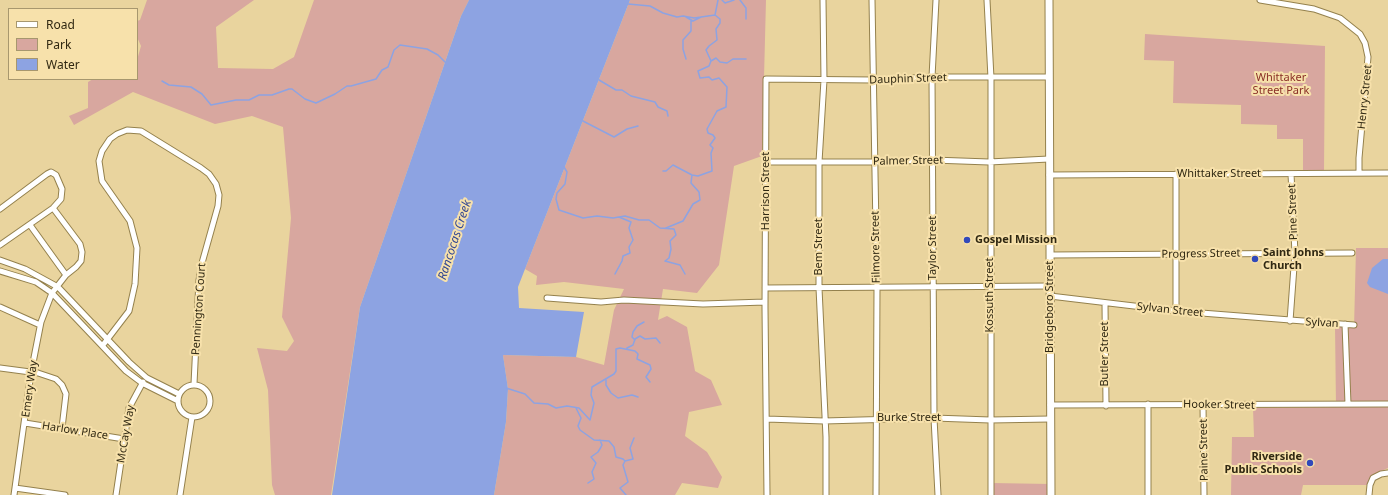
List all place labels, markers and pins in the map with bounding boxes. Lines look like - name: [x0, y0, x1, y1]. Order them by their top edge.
- place label: Gospel Mission: [975, 233, 1057, 247]
- marker: Gospel Mission: [962, 235, 972, 245]
- place label: Saint Johns Church: [1263, 246, 1324, 272]
- marker: Saint Johns Church: [1250, 254, 1260, 264]
- place label: Riverside Public Schools: [1225, 450, 1302, 476]
- marker: Riverside Public Schools: [1305, 458, 1315, 468]

